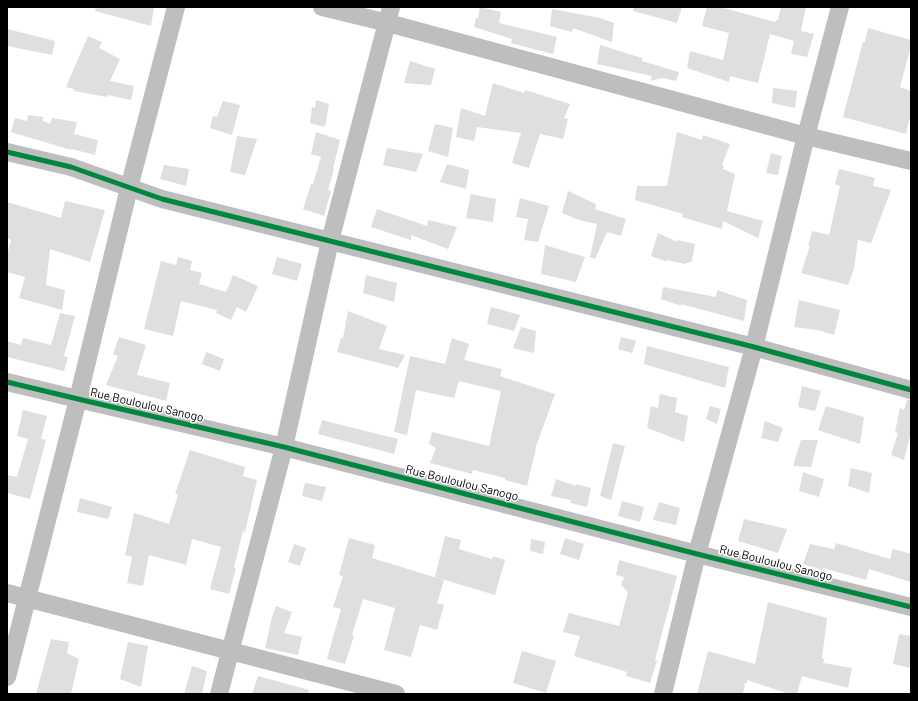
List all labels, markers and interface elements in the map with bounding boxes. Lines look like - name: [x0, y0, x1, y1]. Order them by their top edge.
- street label: Rue Bouloulou Sanogo: [89, 385, 205, 425]
- street label: Rue Bouloulou Sanogo: [404, 462, 520, 504]
- street label: Rue Bouloulou Sanogo: [718, 542, 834, 584]

